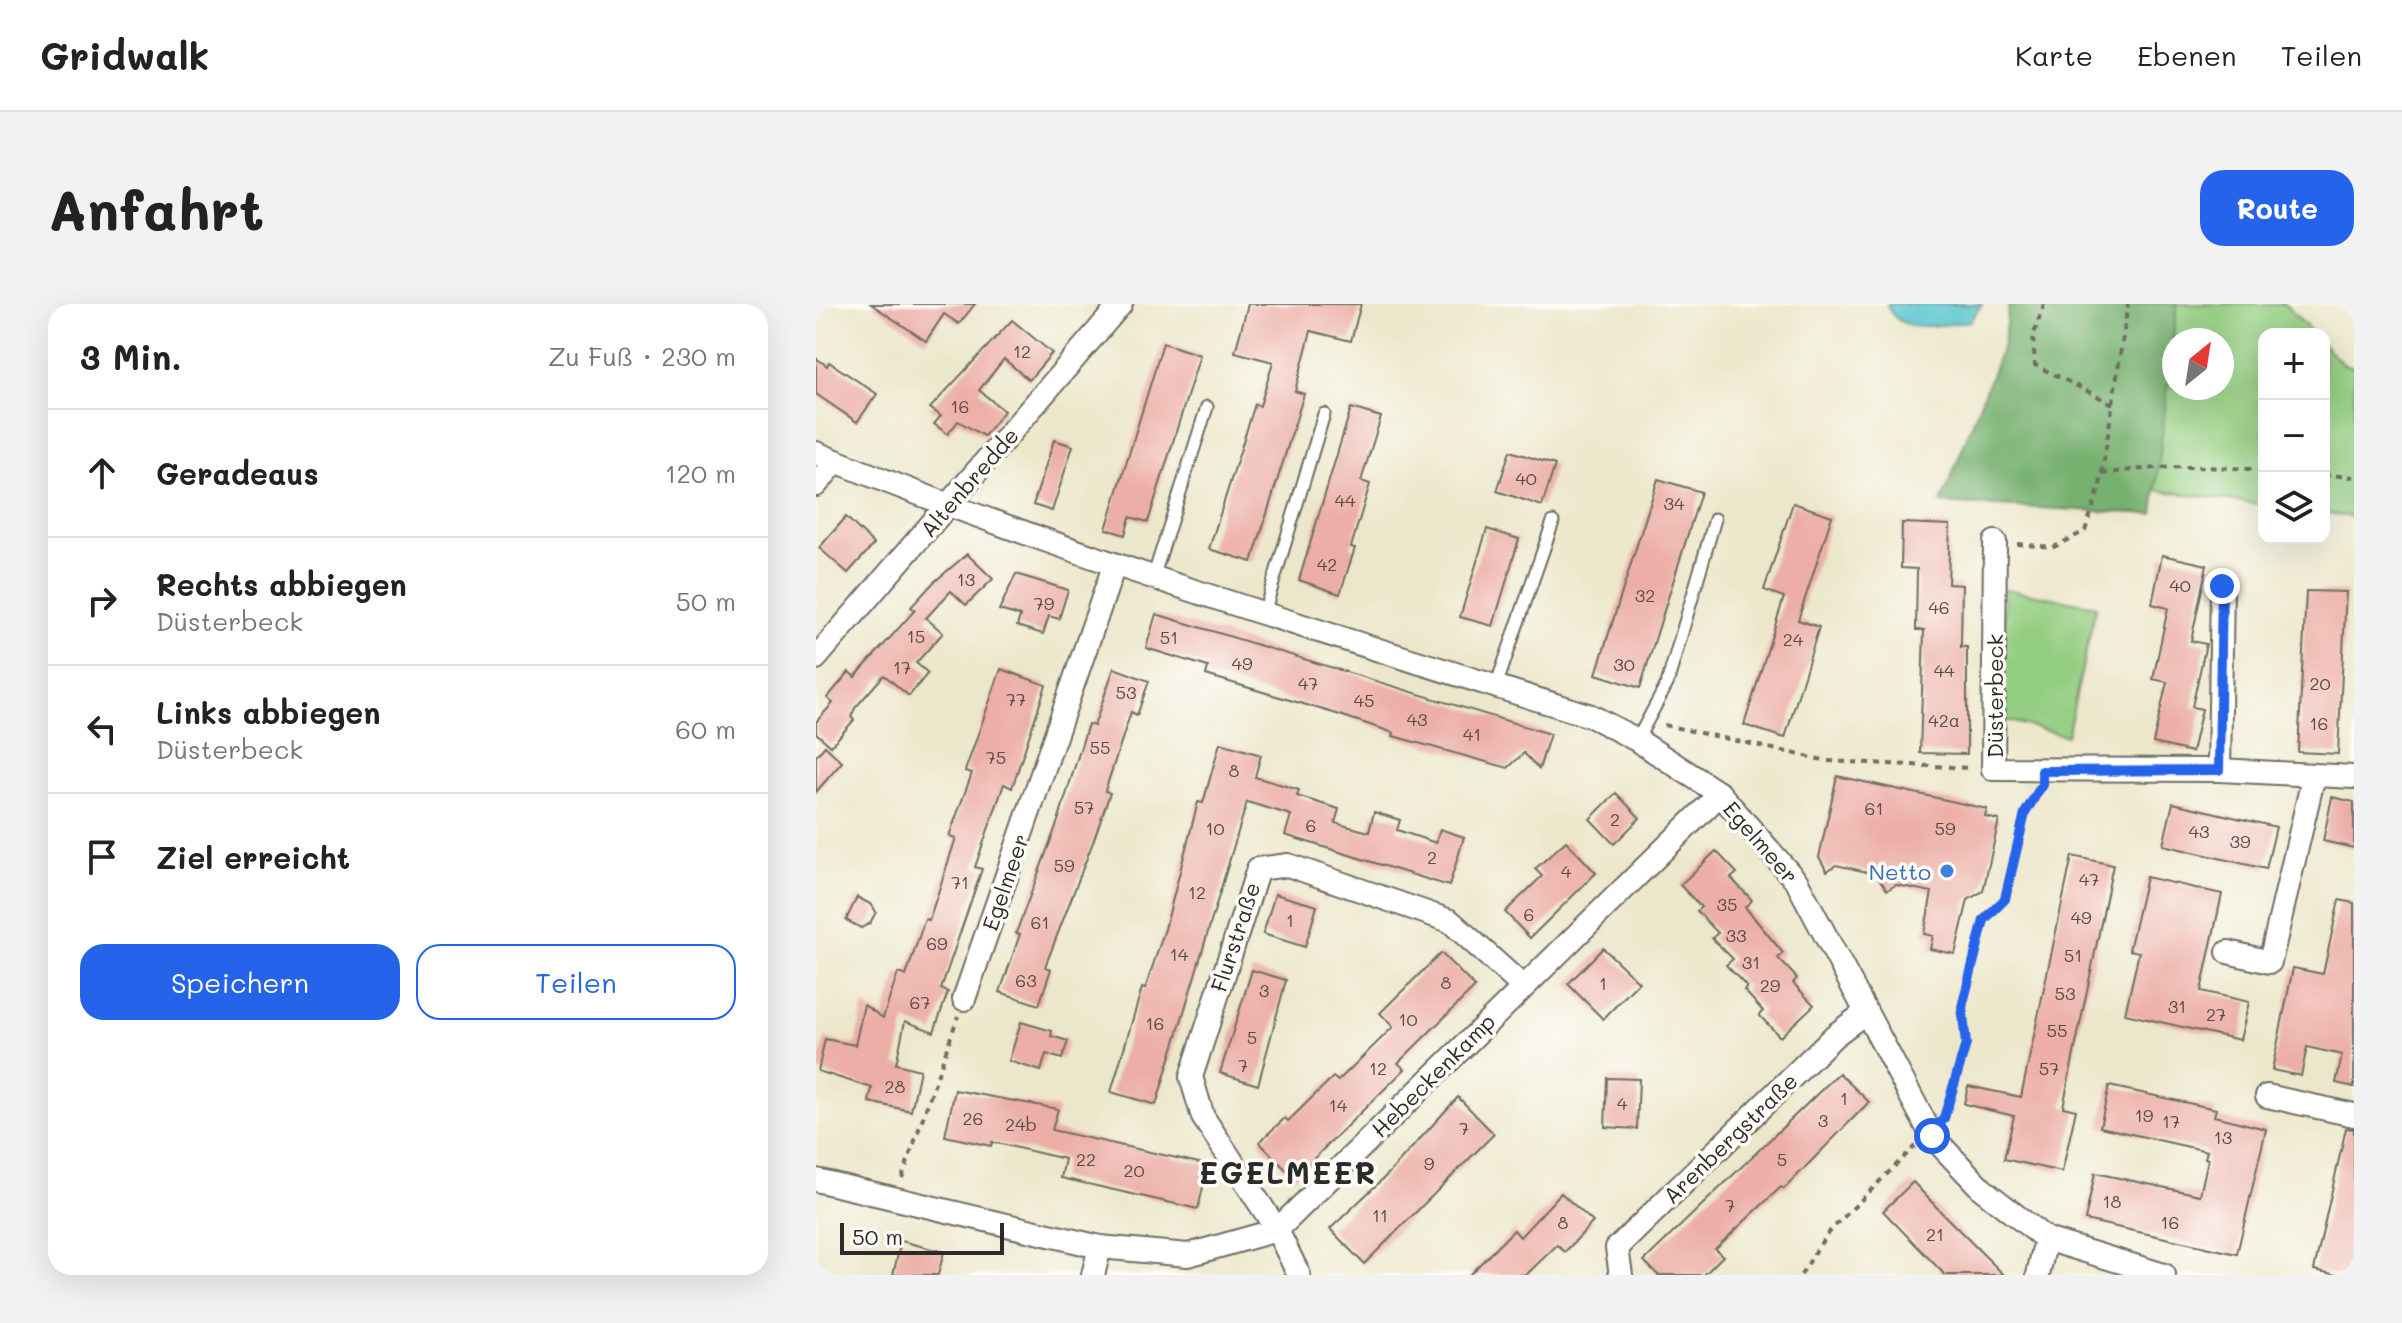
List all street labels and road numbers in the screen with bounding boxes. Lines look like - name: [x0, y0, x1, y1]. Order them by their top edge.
- street label: Altenbredde: [913, 421, 1025, 543]
- street label: Düsterbeck: [1980, 634, 2009, 758]
- street label: Egelmeer: [1717, 795, 1805, 889]
- street label: Egelmeer: [975, 830, 1035, 934]
- street label: Flurstraße: [1204, 879, 1266, 995]
- street label: Hebeckenkamp: [1365, 1007, 1501, 1143]
- street label: Arenbergstraße: [1657, 1066, 1803, 1210]

